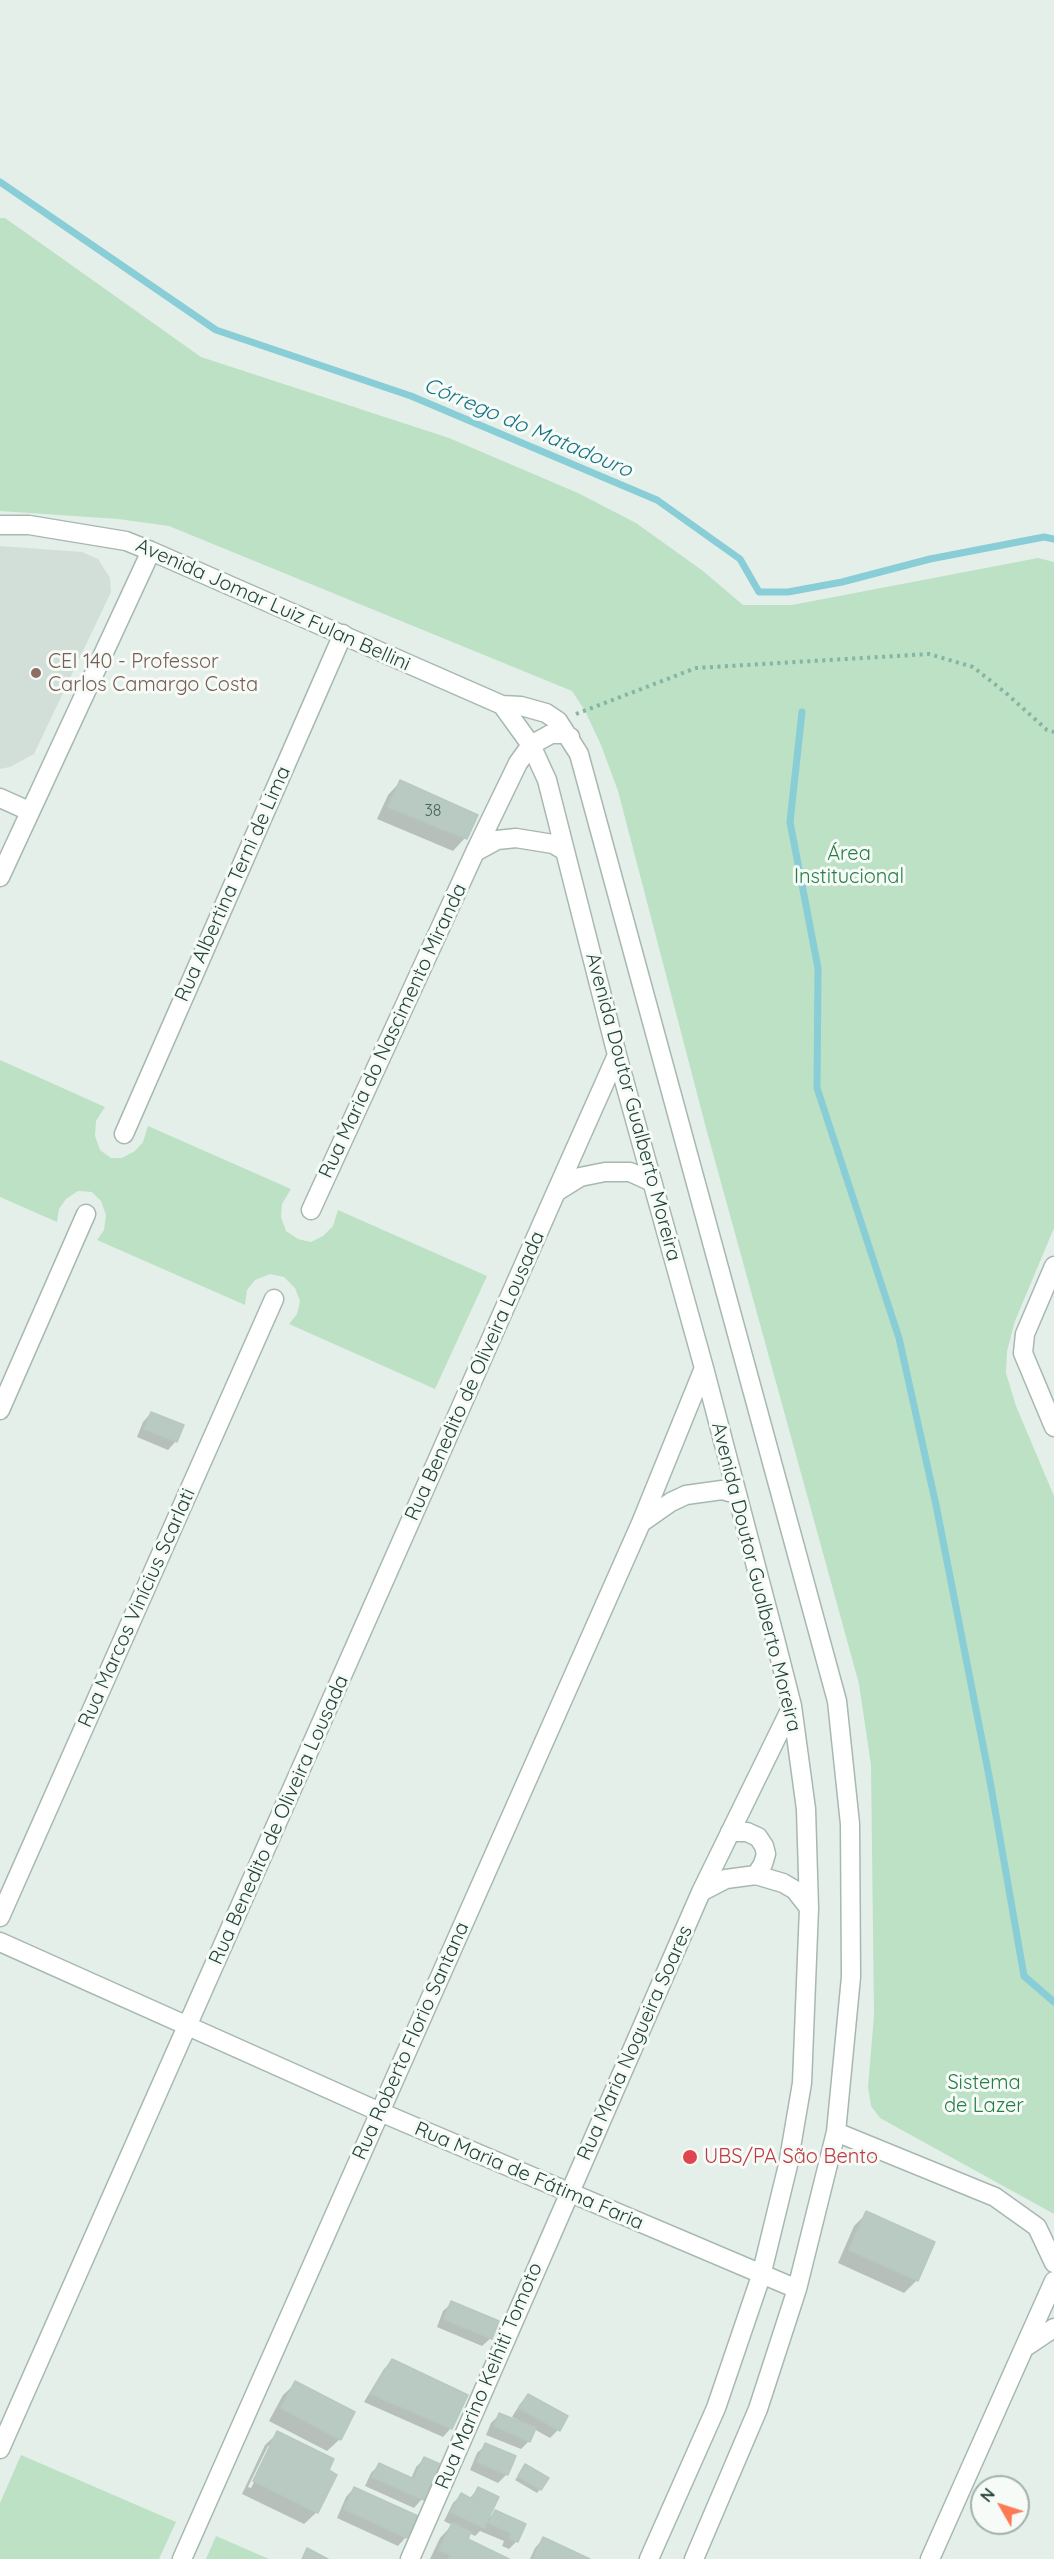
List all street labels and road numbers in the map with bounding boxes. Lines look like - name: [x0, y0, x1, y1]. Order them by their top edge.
- street label: Avenida Jomar Luiz Fulan Bellini: [132, 533, 414, 677]
- street label: Rua Albertina Terni de Lima: [170, 763, 296, 1005]
- street label: Rua Maria do Nascimento Miranda: [314, 880, 472, 1182]
- street label: Avenida Doutor Gualberto Moreira: [580, 950, 686, 1264]
- street label: Rua Benedito de Oliveira Lousada: [400, 1228, 550, 1524]
- street label: Avenida Doutor Gualberto Moreira: [706, 1420, 806, 1734]
- street label: Rua Marcos Vinícius Scarlati: [73, 1485, 201, 1731]
- street label: Rua Benedito de Oliveira Lousada: [204, 1672, 354, 1968]
- street label: Rua Roberto Florio Santana: [348, 1918, 474, 2164]
- street label: Rua Maria Nogueira Soares: [572, 1922, 698, 2164]
- street label: Rua Maria de Fátima Faria: [411, 2117, 647, 2235]
- street label: Rua Marino Keihiti Tomoto: [430, 2259, 548, 2493]

